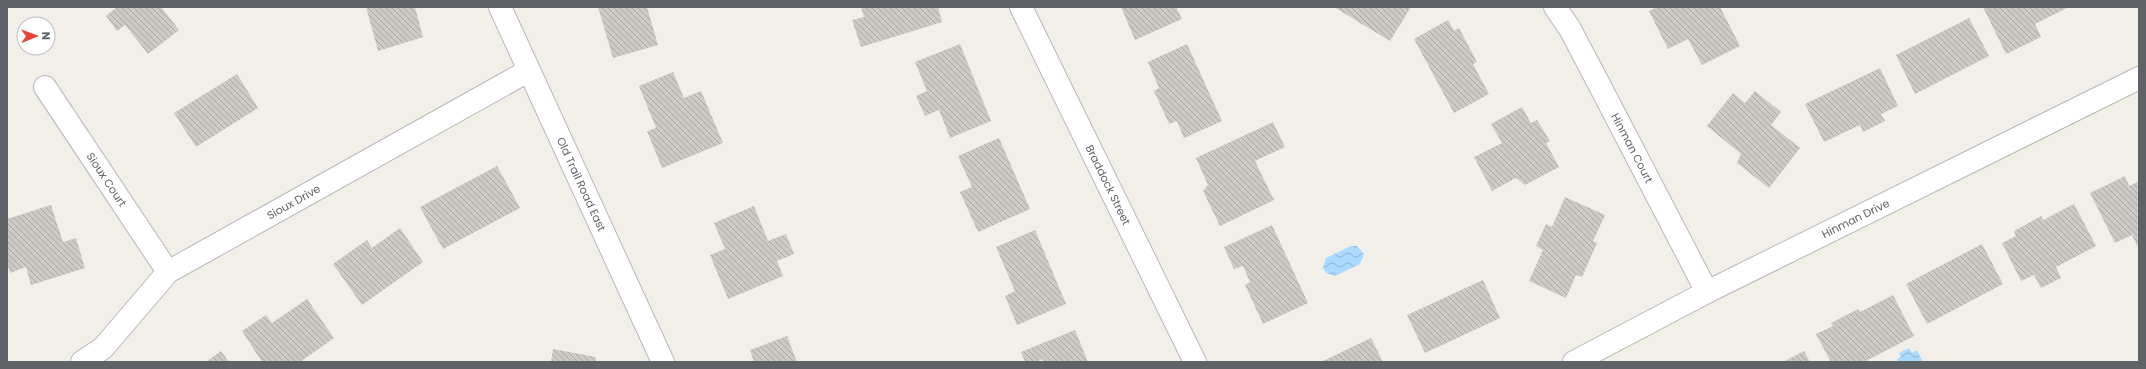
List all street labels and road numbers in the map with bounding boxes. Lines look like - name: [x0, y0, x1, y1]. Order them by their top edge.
- street label: Hinman Court: [1607, 110, 1657, 186]
- street label: Old Trail Road East: [553, 135, 610, 234]
- street label: Braddock Street: [1082, 142, 1135, 228]
- street label: Sioux Court: [83, 149, 130, 210]
- street label: Sioux Drive: [264, 180, 323, 223]
- street label: Hinman Drive: [1819, 195, 1892, 242]

